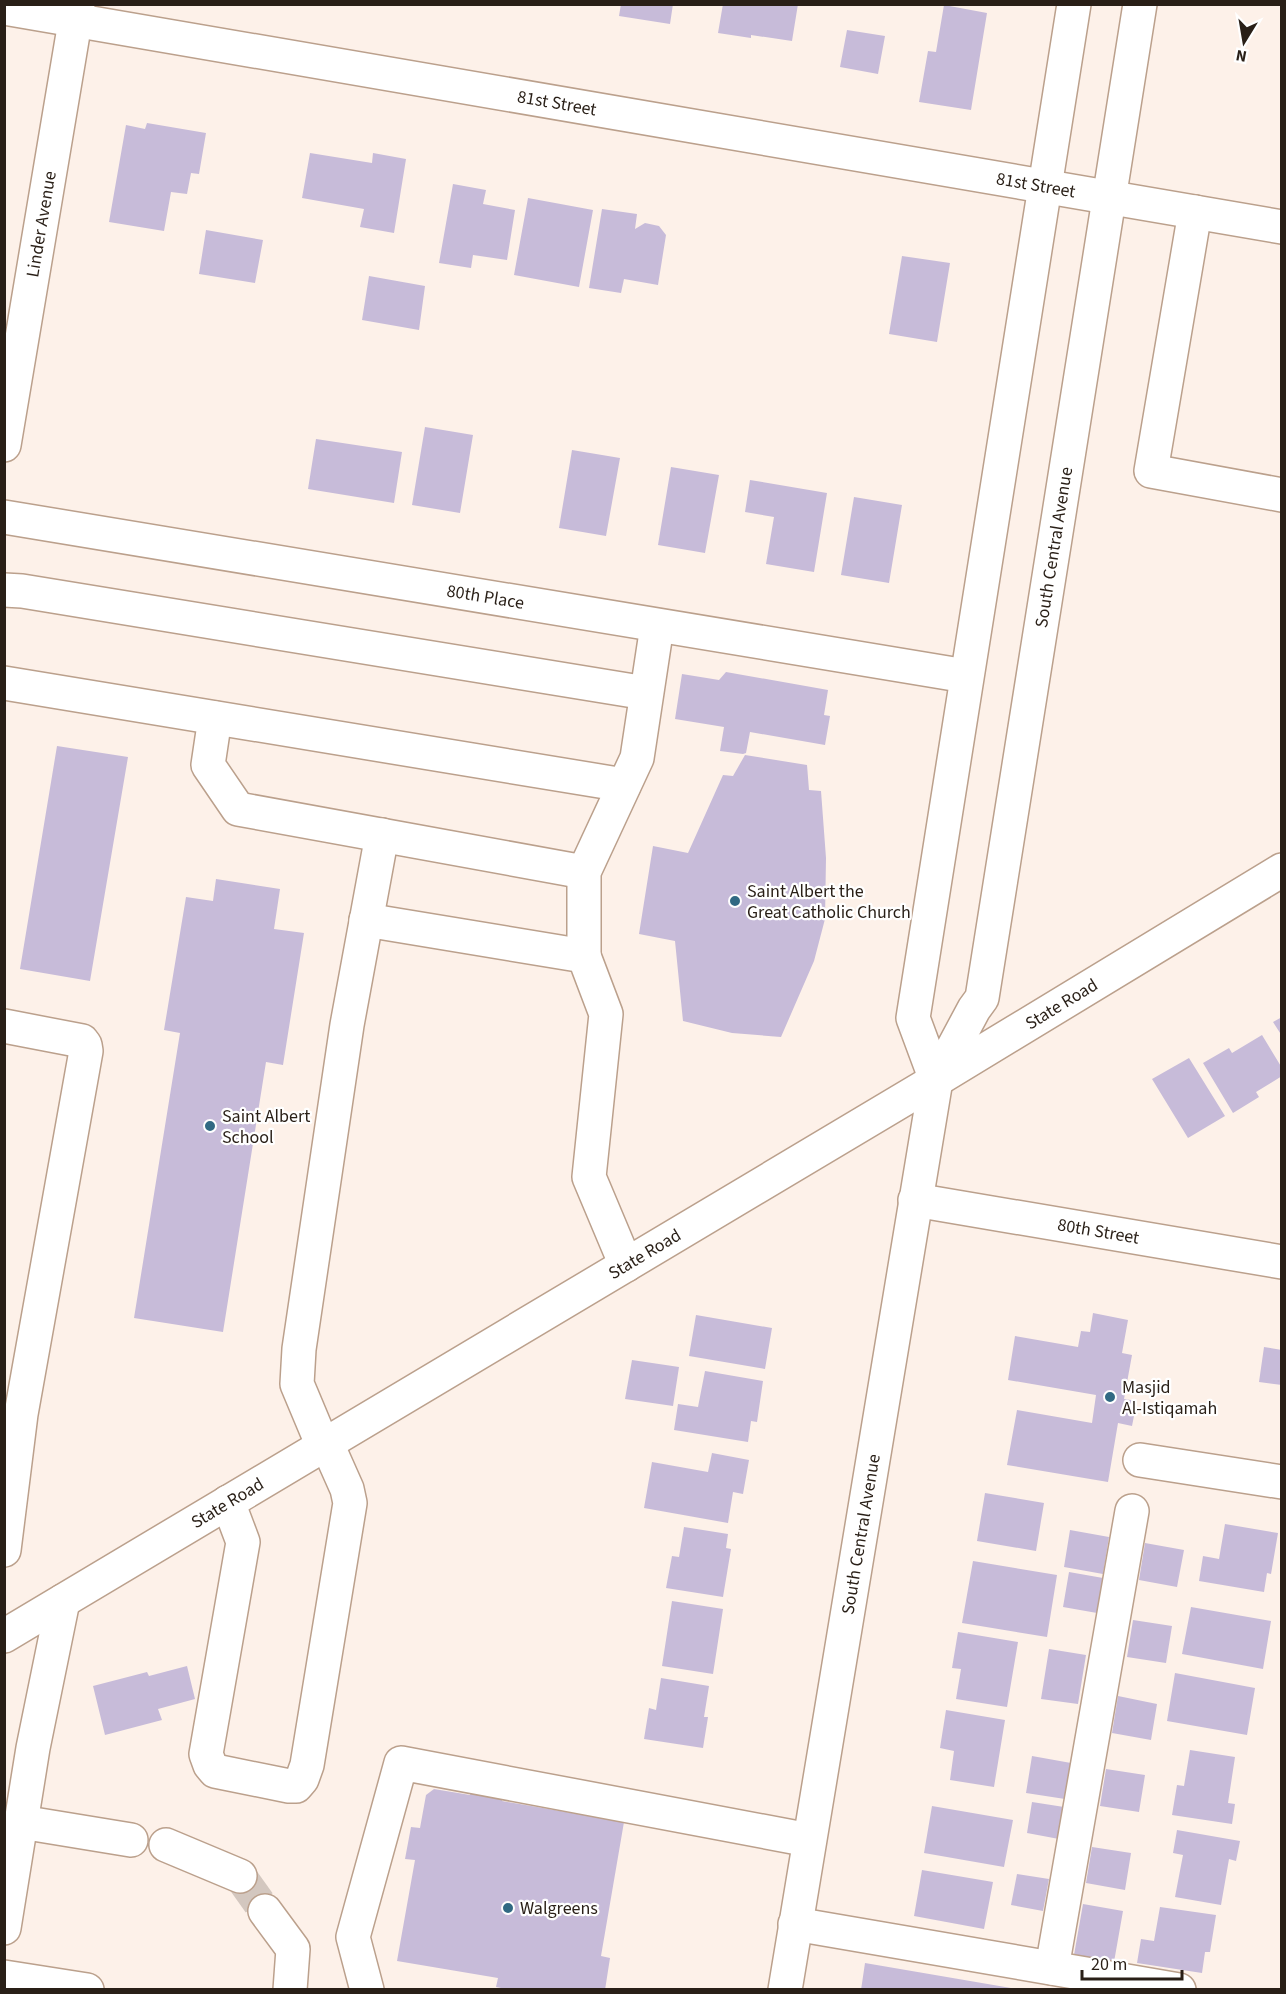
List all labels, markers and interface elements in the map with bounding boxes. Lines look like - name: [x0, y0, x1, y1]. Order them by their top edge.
- north arrow: [1214, 12, 1274, 72]
- text: N: [1234, 44, 1249, 68]
- street label: 81st Street: [515, 84, 598, 122]
- street label: 81st Street: [994, 166, 1077, 204]
- street label: Linder Avenue: [20, 169, 62, 279]
- street label: South Central Avenue: [1029, 465, 1079, 629]
- street label: 80th Place: [445, 578, 526, 615]
- place label: Saint Albert the Great Catholic Church: [747, 879, 911, 925]
- marker: Saint Albert the Great Catholic Church: [728, 894, 742, 908]
- street label: State Road: [1020, 972, 1102, 1035]
- place label: Saint Albert School: [222, 1104, 310, 1150]
- marker: Saint Albert School: [203, 1119, 217, 1133]
- street label: 80th Street: [1056, 1212, 1141, 1250]
- street label: State Road: [604, 1222, 686, 1285]
- place label: Masjid Al-Istiqamah: [1122, 1375, 1217, 1421]
- marker: Masjid Al-Istiqamah: [1103, 1390, 1117, 1404]
- street label: South Central Avenue: [835, 1452, 886, 1616]
- street label: State Road: [186, 1471, 268, 1534]
- place label: Walgreens: [520, 1896, 598, 1921]
- marker: Walgreens: [501, 1901, 515, 1915]
- scale bar: [1082, 1943, 1182, 1981]
- text: 20 m: [1091, 1952, 1127, 1977]

